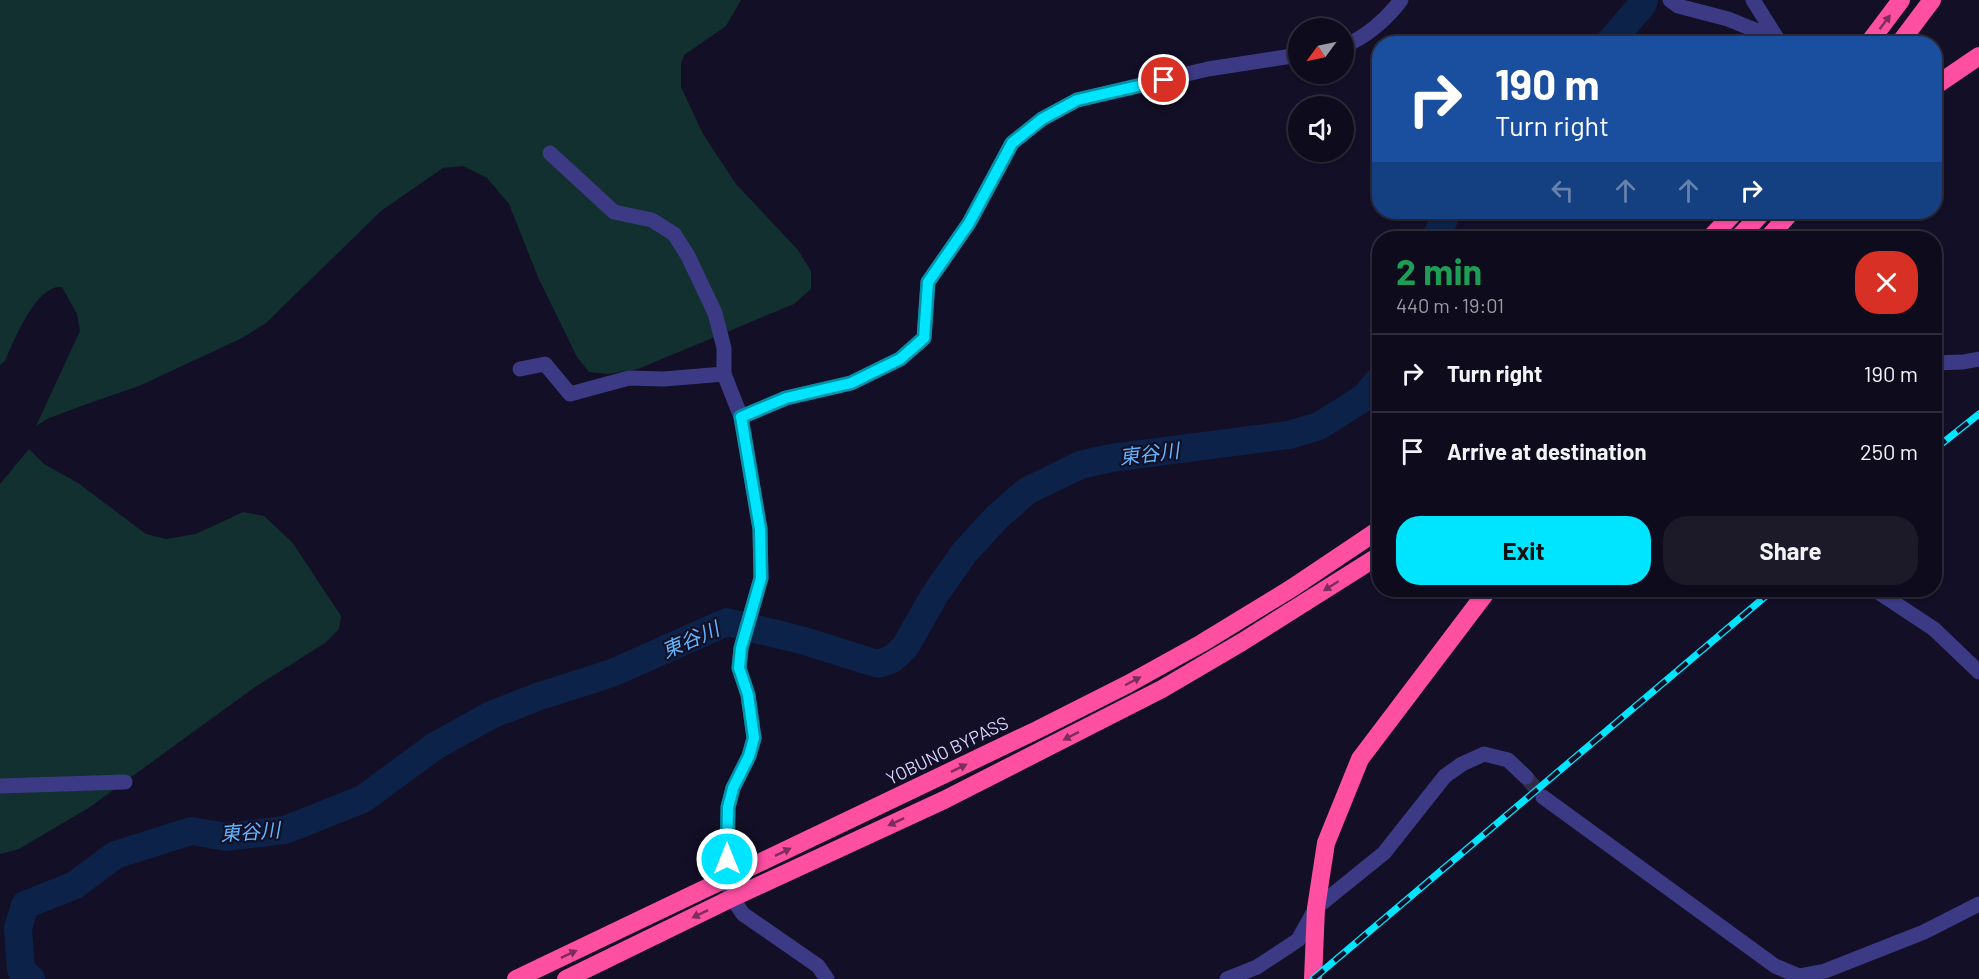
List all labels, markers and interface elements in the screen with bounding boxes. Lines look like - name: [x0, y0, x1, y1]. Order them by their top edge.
- one-way arrow: [1879, 14, 1891, 30]
- north arrow: [1288, 18, 1354, 84]
- map controls: [1288, 18, 1354, 162]
- pin: [1138, 54, 1189, 105]
- text: 190 m: [1495, 58, 1600, 108]
- icon: right: [1396, 60, 1474, 138]
- icon: arrive: [1147, 63, 1180, 96]
- button: sound: [1288, 96, 1354, 162]
- text: Turn right: [1495, 109, 1609, 141]
- icon: left: [1546, 174, 1579, 207]
- icon: ahead: [1609, 174, 1642, 207]
- icon: ahead: [1672, 174, 1705, 207]
- icon: right: [1735, 174, 1768, 207]
- text: 2 min: [1396, 249, 1482, 292]
- button: close: [1855, 251, 1918, 314]
- text: 440 m · 19:01: [1396, 293, 1504, 317]
- icon: right: [1396, 357, 1429, 390]
- text: Turn right: [1447, 360, 1542, 386]
- text: 190 m: [1864, 360, 1918, 386]
- icon: arrive: [1396, 435, 1429, 468]
- water label: 東谷川: [1118, 437, 1182, 469]
- text: Arrive at destination: [1447, 438, 1646, 464]
- text: 250 m: [1860, 438, 1918, 464]
- button: Exit: [1396, 516, 1651, 585]
- button: Share: [1663, 516, 1918, 585]
- one-way arrow: [1322, 581, 1339, 592]
- water label: 東谷川: [658, 615, 724, 662]
- one-way arrow: [1125, 676, 1142, 686]
- street label: YOBUNO BYPASS: [882, 711, 1012, 789]
- one-way arrow: [1062, 731, 1079, 740]
- one-way arrow: [950, 763, 967, 773]
- water label: 東谷川: [219, 817, 283, 845]
- one-way arrow: [887, 817, 904, 826]
- position arrow: [695, 827, 759, 891]
- one-way arrow: [774, 848, 791, 857]
- one-way arrow: [692, 909, 709, 918]
- one-way arrow: [560, 949, 577, 958]

